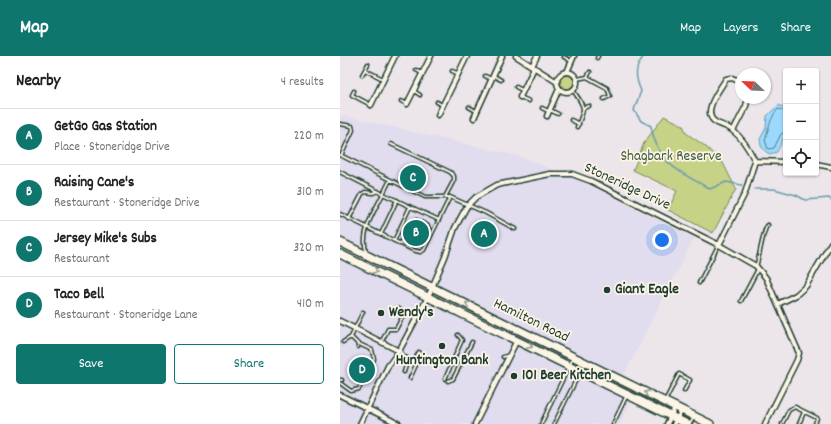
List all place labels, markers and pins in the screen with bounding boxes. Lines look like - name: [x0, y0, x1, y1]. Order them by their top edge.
- pin: C: [400, 163, 426, 193]
- pin: B: [403, 218, 429, 248]
- pin: A: [471, 219, 497, 249]
- place label: Giant Eagle: [615, 279, 679, 301]
- marker: Giant Eagle: [602, 285, 612, 295]
- place label: Wendy's: [389, 302, 434, 324]
- marker: Wendy's: [376, 308, 386, 318]
- marker: Huntington Bank: [437, 341, 447, 351]
- place label: Huntington Bank: [396, 350, 488, 372]
- pin: D: [349, 355, 375, 385]
- place label: 101 Beer Kitchen: [522, 365, 611, 387]
- marker: 101 Beer Kitchen: [509, 371, 519, 381]

